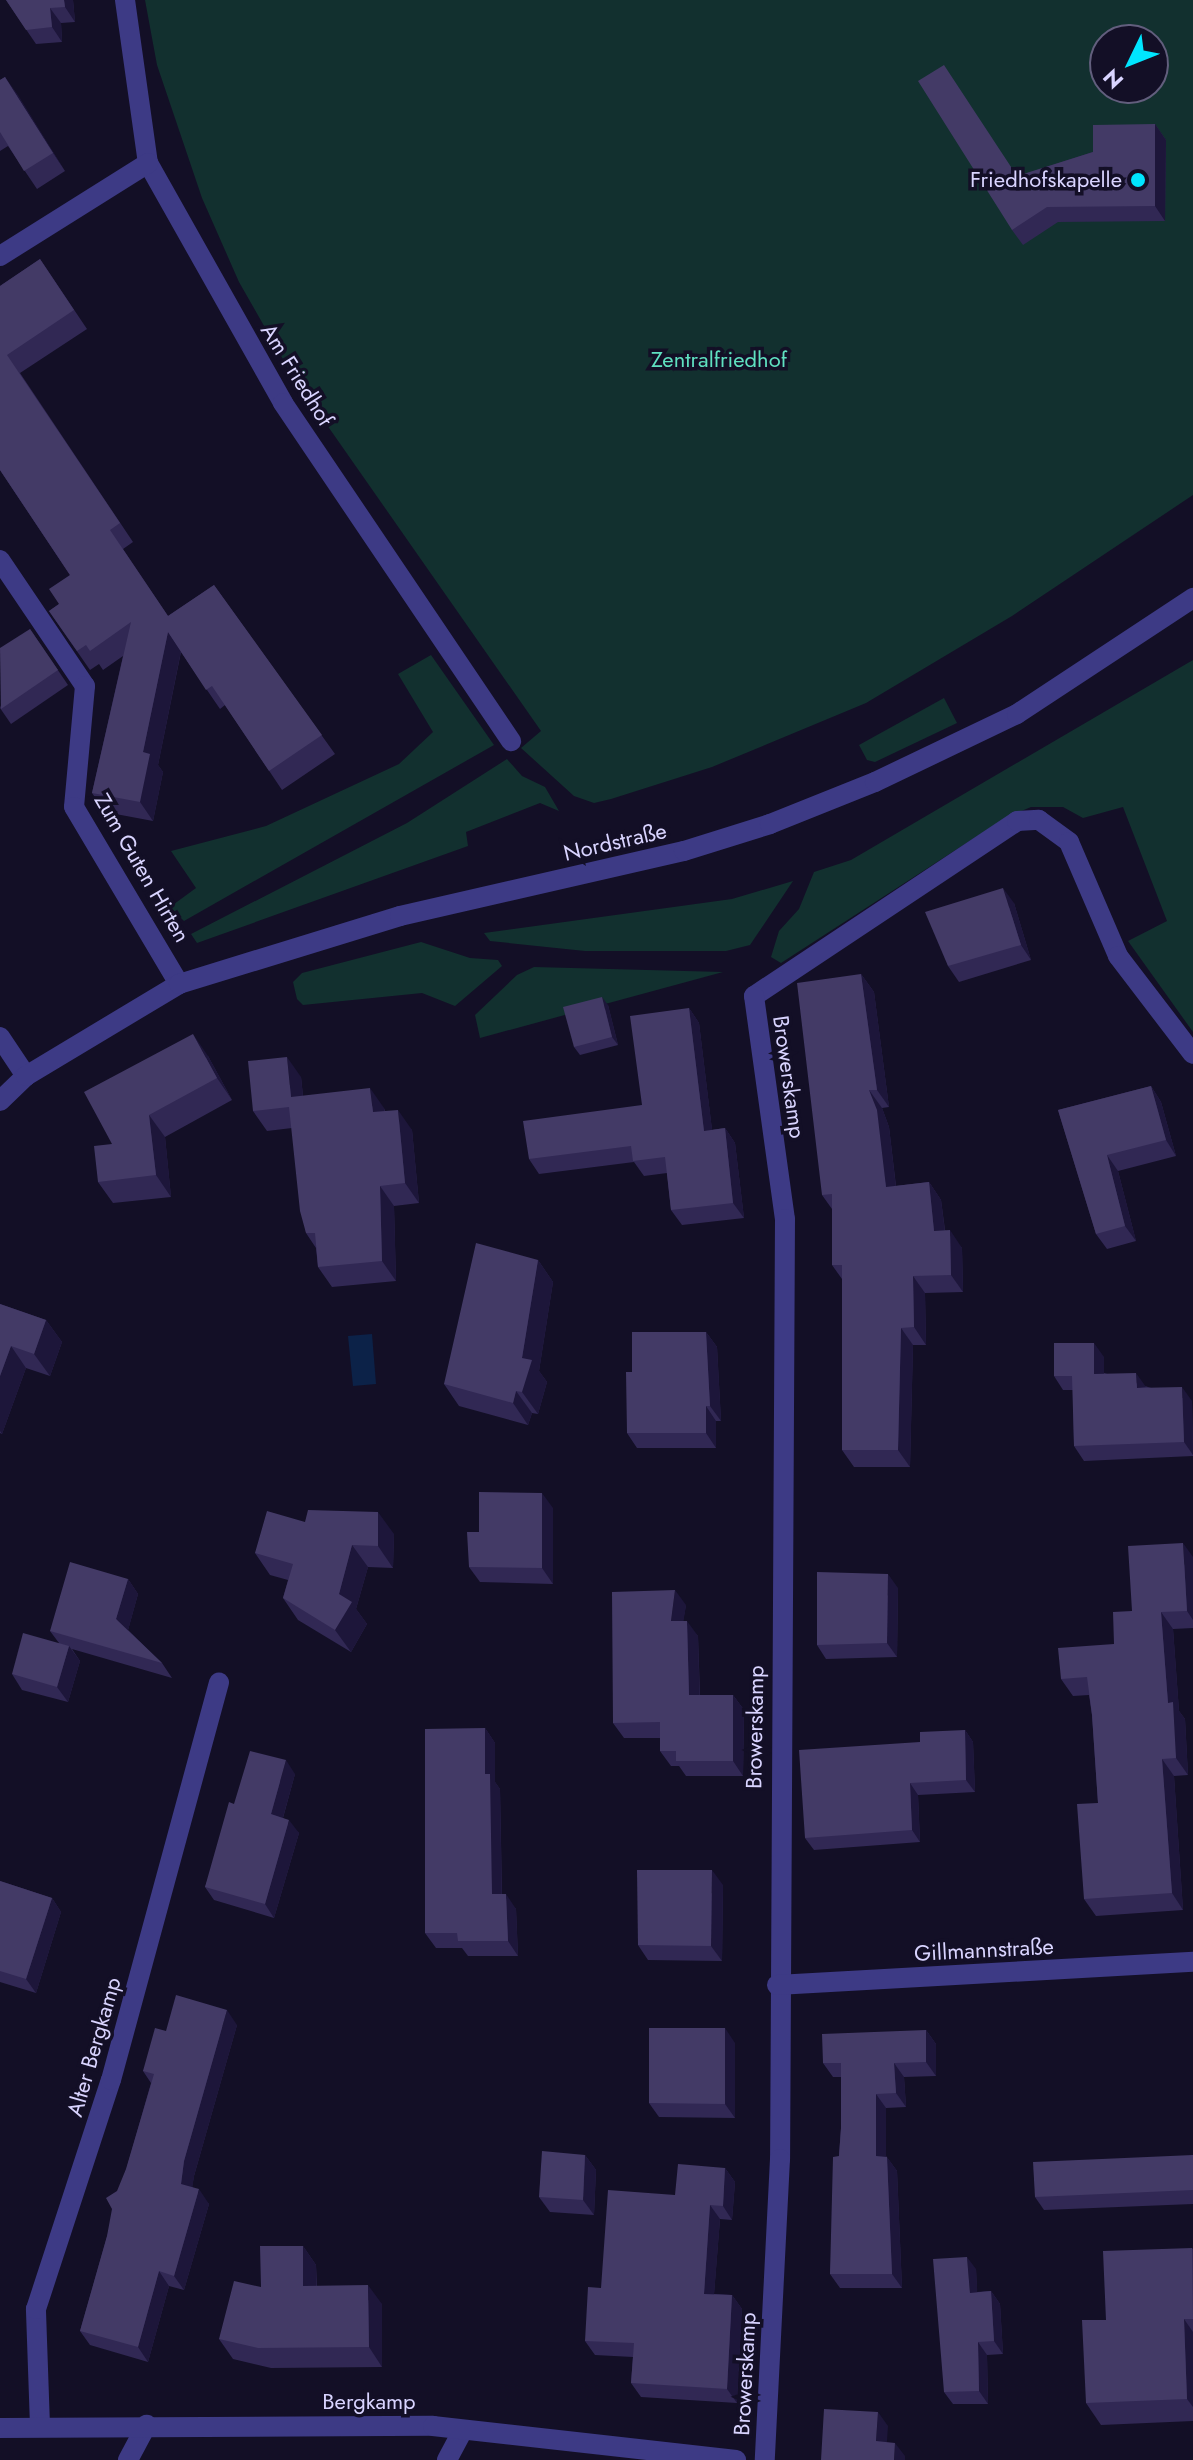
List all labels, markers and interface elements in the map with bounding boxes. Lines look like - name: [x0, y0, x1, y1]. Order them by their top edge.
- north arrow: [1089, 24, 1169, 104]
- text: N: [1095, 62, 1131, 96]
- place label: Friedhofskapelle: [970, 167, 1122, 193]
- marker: Friedhofskapelle: [1129, 171, 1147, 189]
- street label: Am Friedhof: [255, 319, 339, 431]
- park label: Zentralfriedhof: [651, 347, 787, 373]
- street label: Zum Guten Hirten: [89, 789, 195, 947]
- street label: Nordstraße: [561, 817, 669, 867]
- street label: Browerskamp: [767, 1014, 811, 1140]
- street label: Browerskamp: [741, 1665, 769, 1789]
- street label: Gillmannstraße: [914, 1933, 1054, 1967]
- street label: Alter Bergkamp: [62, 1974, 126, 2120]
- street label: Browerskamp: [729, 2312, 761, 2436]
- street label: Bergkamp: [322, 2389, 416, 2415]

